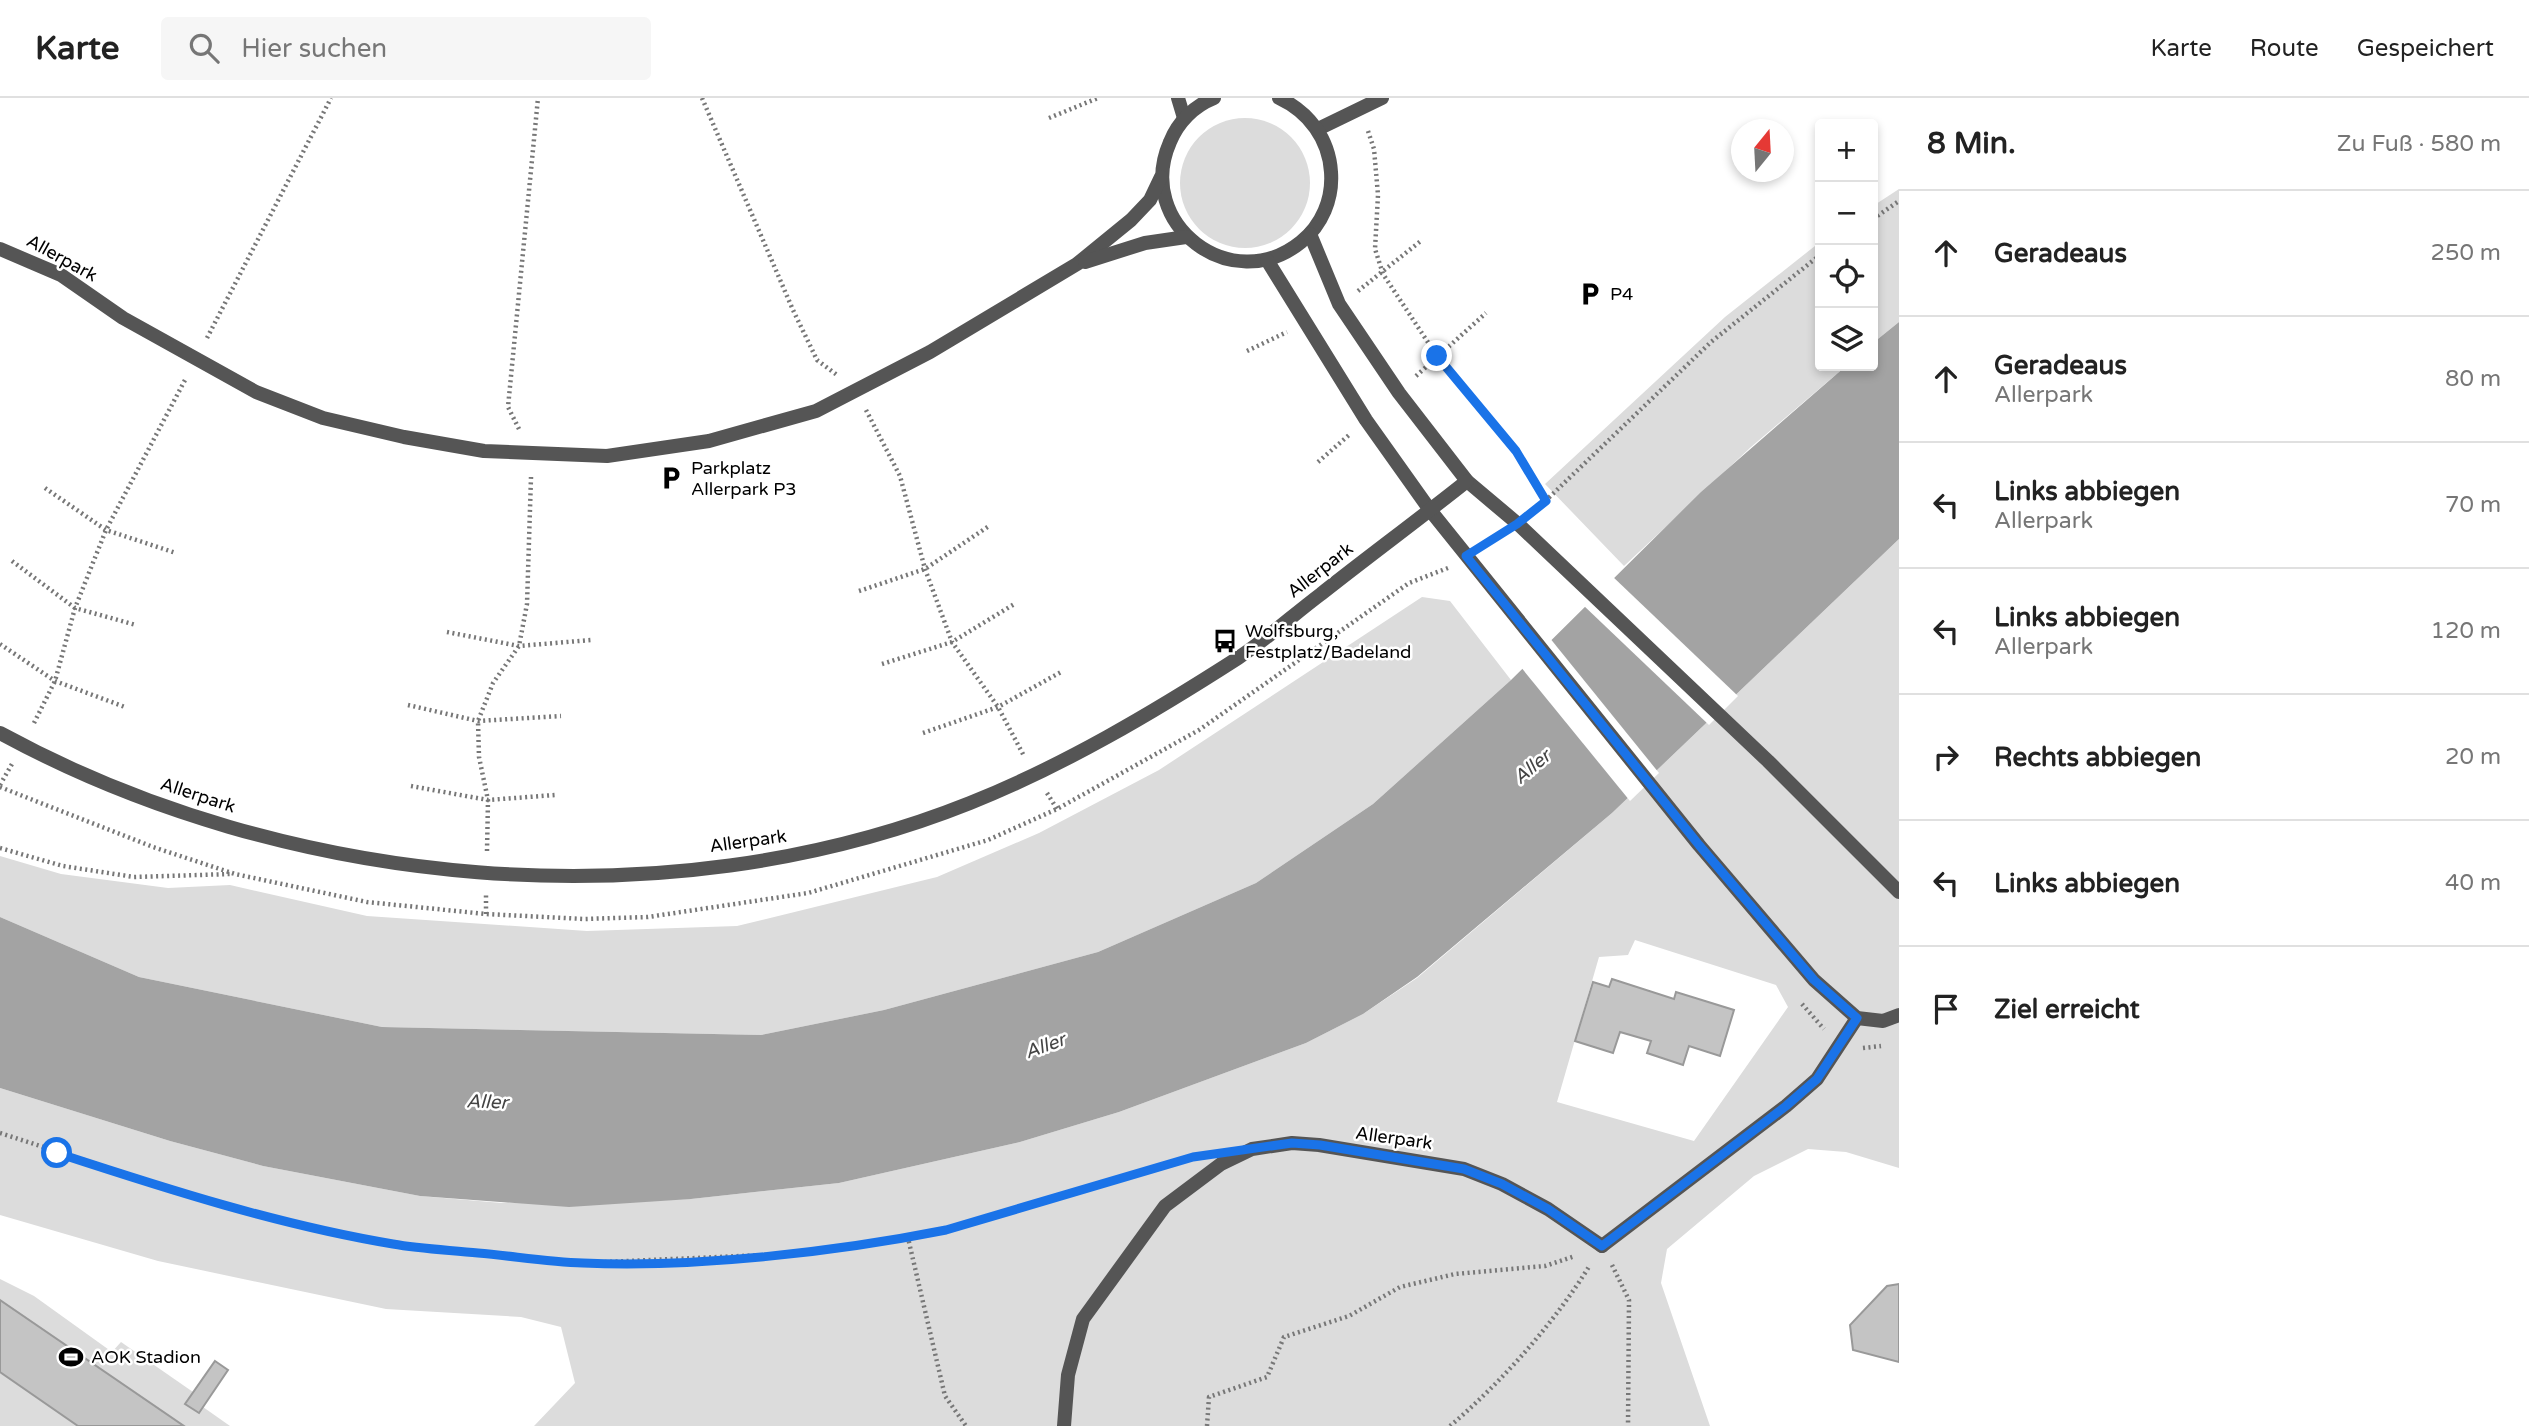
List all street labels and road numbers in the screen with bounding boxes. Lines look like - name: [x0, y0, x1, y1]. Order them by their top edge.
- street label: Allerpark: [23, 230, 101, 287]
- street label: Allerpark: [1283, 537, 1357, 603]
- street label: Allerpark: [158, 773, 238, 818]
- street label: Allerpark: [708, 825, 788, 857]
- street label: Allerpark: [1354, 1122, 1434, 1154]

